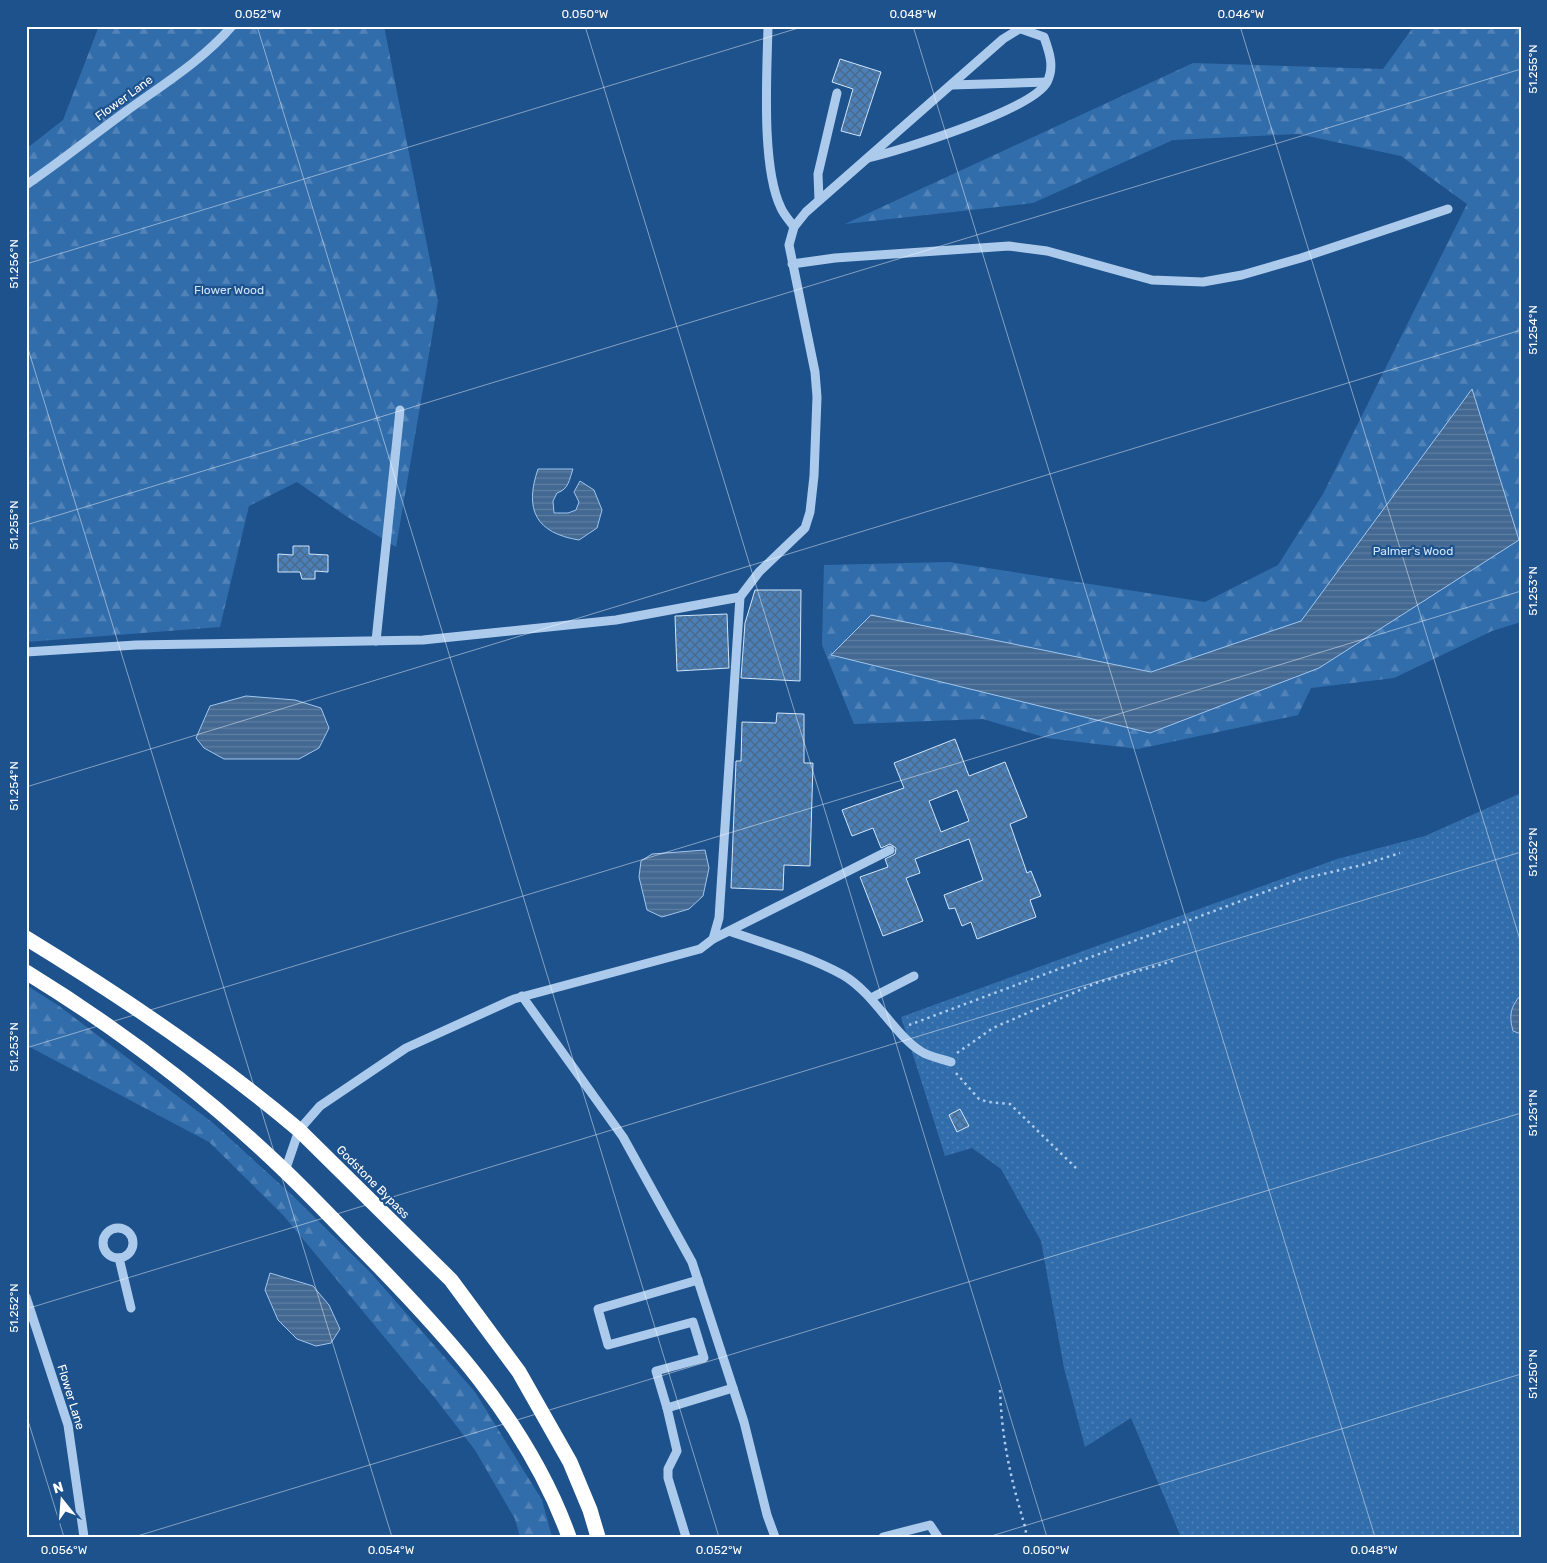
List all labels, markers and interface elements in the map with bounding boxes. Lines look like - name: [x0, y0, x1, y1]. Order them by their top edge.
- text: 0.052°W: [235, 7, 282, 21]
- text: 0.050°W: [562, 7, 609, 21]
- text: 0.048°W: [889, 7, 937, 21]
- text: 0.046°W: [1218, 7, 1265, 21]
- text: 51.255°N: [1526, 44, 1540, 94]
- street label: Flower Lane: [93, 72, 156, 123]
- text: 51.256°N: [7, 239, 21, 289]
- park label: Flower Wood: [194, 283, 264, 297]
- text: 51.254°N: [1526, 305, 1540, 355]
- text: 51.255°N: [7, 500, 21, 550]
- park label: Palmer's Wood: [1373, 544, 1453, 558]
- text: 51.253°N: [1526, 566, 1540, 616]
- text: 51.254°N: [7, 761, 21, 811]
- text: 51.252°N: [1526, 827, 1540, 877]
- text: 51.253°N: [7, 1022, 21, 1072]
- text: 51.251°N: [1526, 1089, 1540, 1137]
- street label: Godstone Bypass: [334, 1143, 412, 1221]
- text: 51.252°N: [7, 1283, 21, 1333]
- text: 51.250°N: [1526, 1349, 1540, 1399]
- street label: Flower Lane: [54, 1363, 88, 1432]
- north arrow: [38, 1476, 88, 1526]
- text: N: [51, 1478, 66, 1498]
- text: 0.056°W: [41, 1543, 88, 1557]
- text: 0.054°W: [368, 1543, 415, 1557]
- text: 0.052°W: [696, 1543, 743, 1557]
- text: 0.050°W: [1023, 1543, 1070, 1557]
- text: 0.048°W: [1350, 1543, 1398, 1557]

